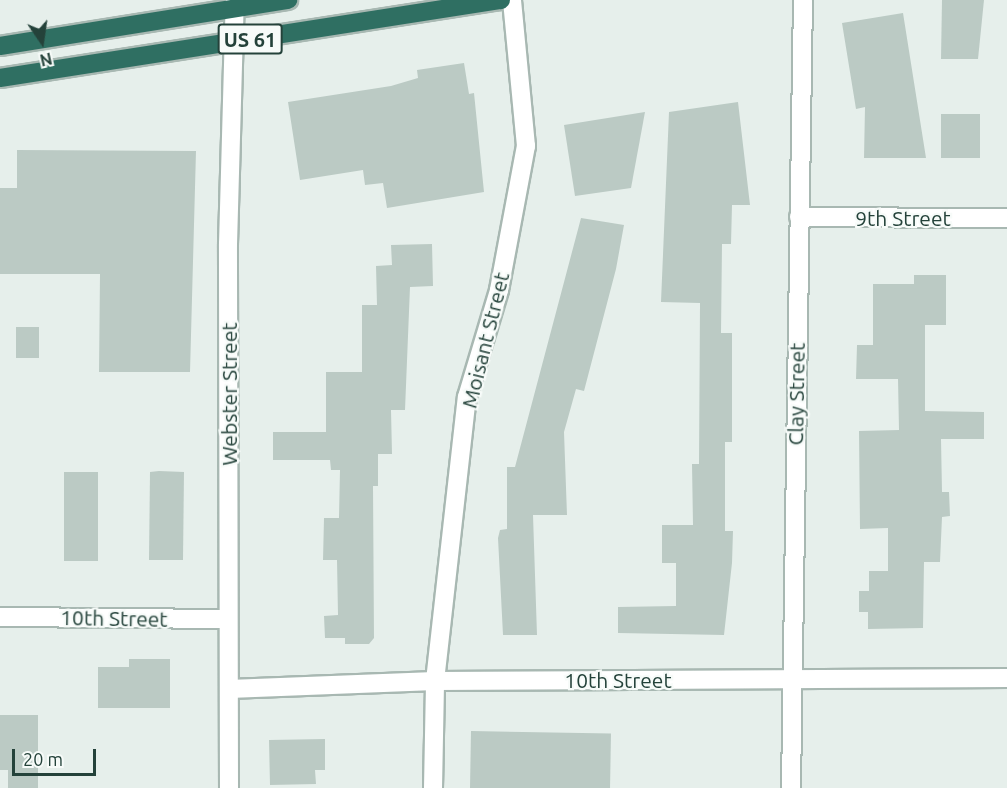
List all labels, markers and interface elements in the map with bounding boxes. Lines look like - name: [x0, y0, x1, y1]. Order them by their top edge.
- north arrow: [12, 12, 72, 72]
- road number: US 61: [217, 22, 283, 56]
- text: N: [38, 49, 54, 70]
- street label: 9th Street: [855, 205, 951, 231]
- street label: Moisant Street: [456, 269, 514, 411]
- street label: Webster Street: [216, 322, 242, 466]
- street label: Clay Street: [783, 342, 809, 446]
- street label: 10th Street: [60, 604, 168, 632]
- street label: 10th Street: [564, 667, 672, 693]
- scale bar: [15, 737, 99, 775]
- text: 20 m: [23, 749, 63, 769]

